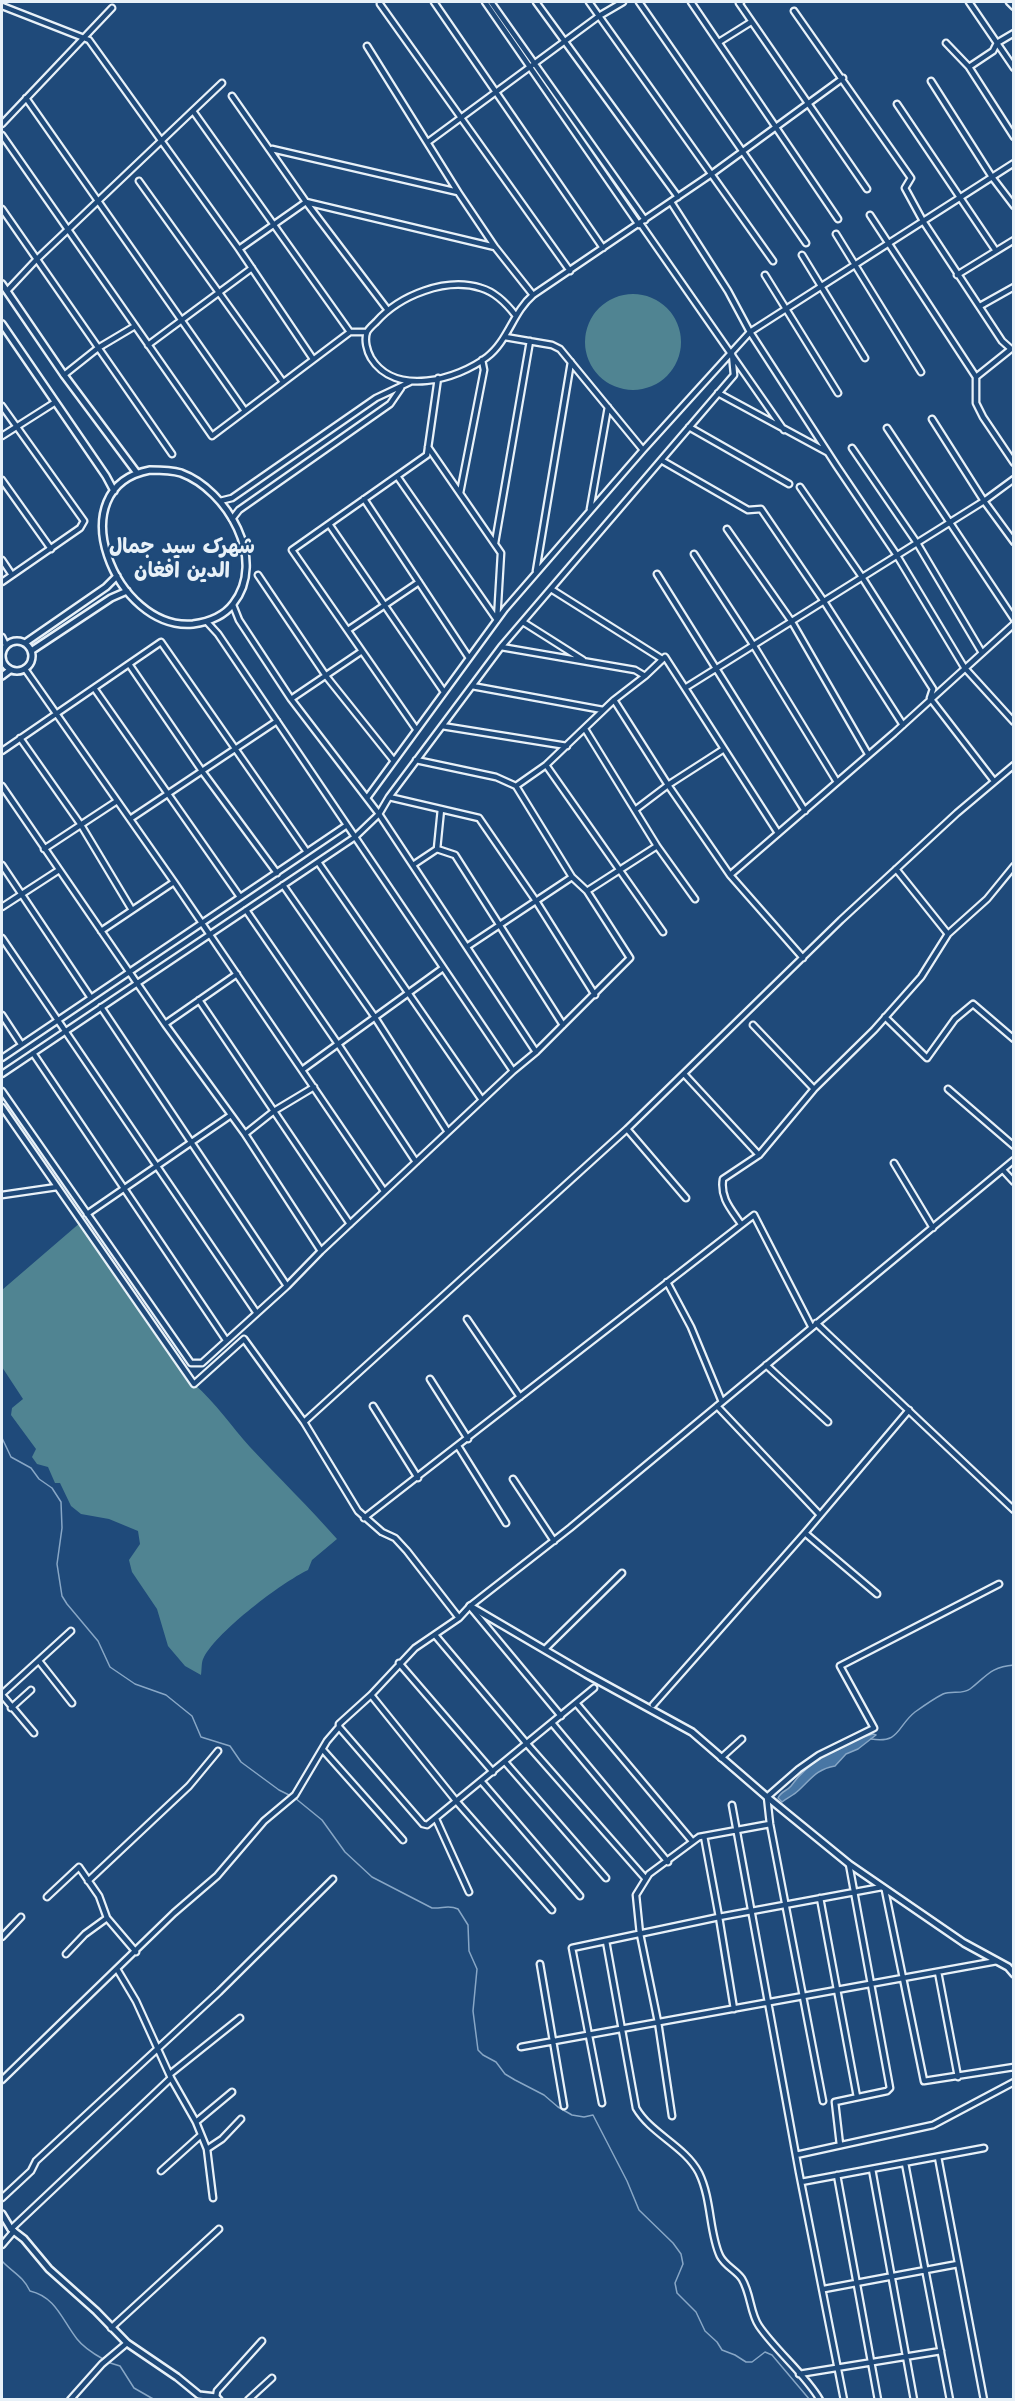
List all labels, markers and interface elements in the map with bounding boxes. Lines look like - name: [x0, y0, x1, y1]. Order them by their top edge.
- district label: شهرک سید جمال الدین افغان: [109, 535, 255, 585]

